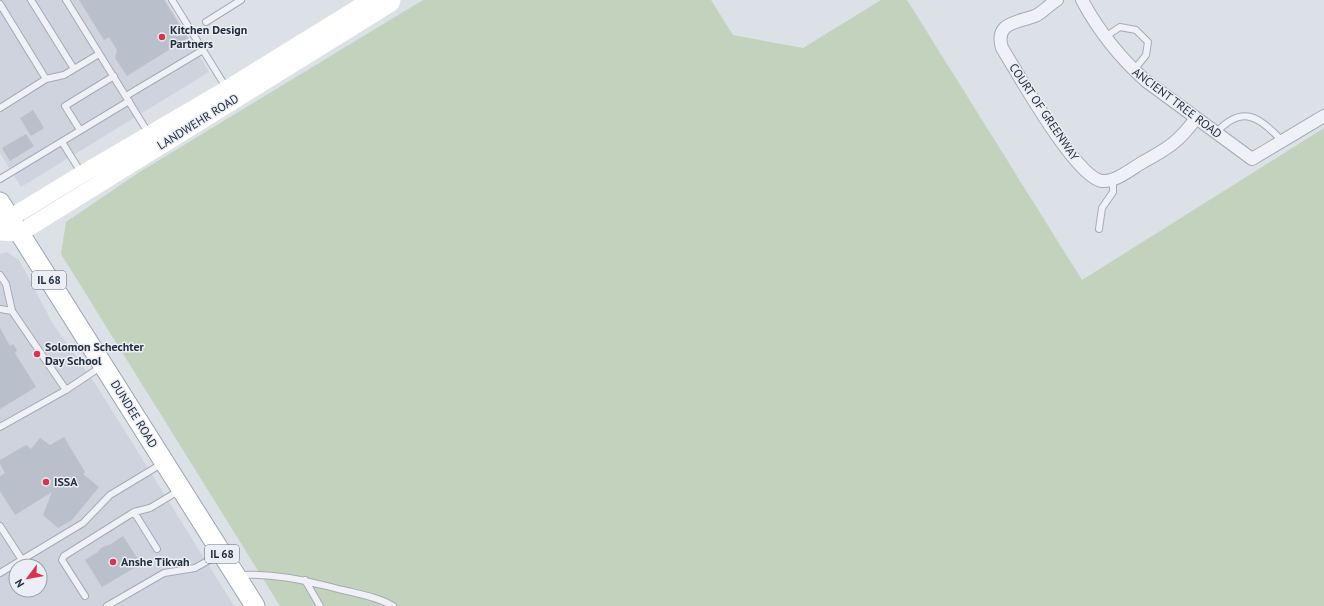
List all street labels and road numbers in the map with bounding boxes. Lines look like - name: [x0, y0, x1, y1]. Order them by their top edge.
- street label: COURT OF GREENWAY: [1006, 60, 1083, 163]
- street label: ANCIENT TREE ROAD: [1130, 64, 1225, 141]
- street label: LANDWEHR ROAD: [154, 90, 241, 153]
- road number: IL 68: [32, 271, 66, 289]
- street label: DUNDEE ROAD: [108, 377, 161, 451]
- road number: IL 68: [205, 545, 239, 563]

